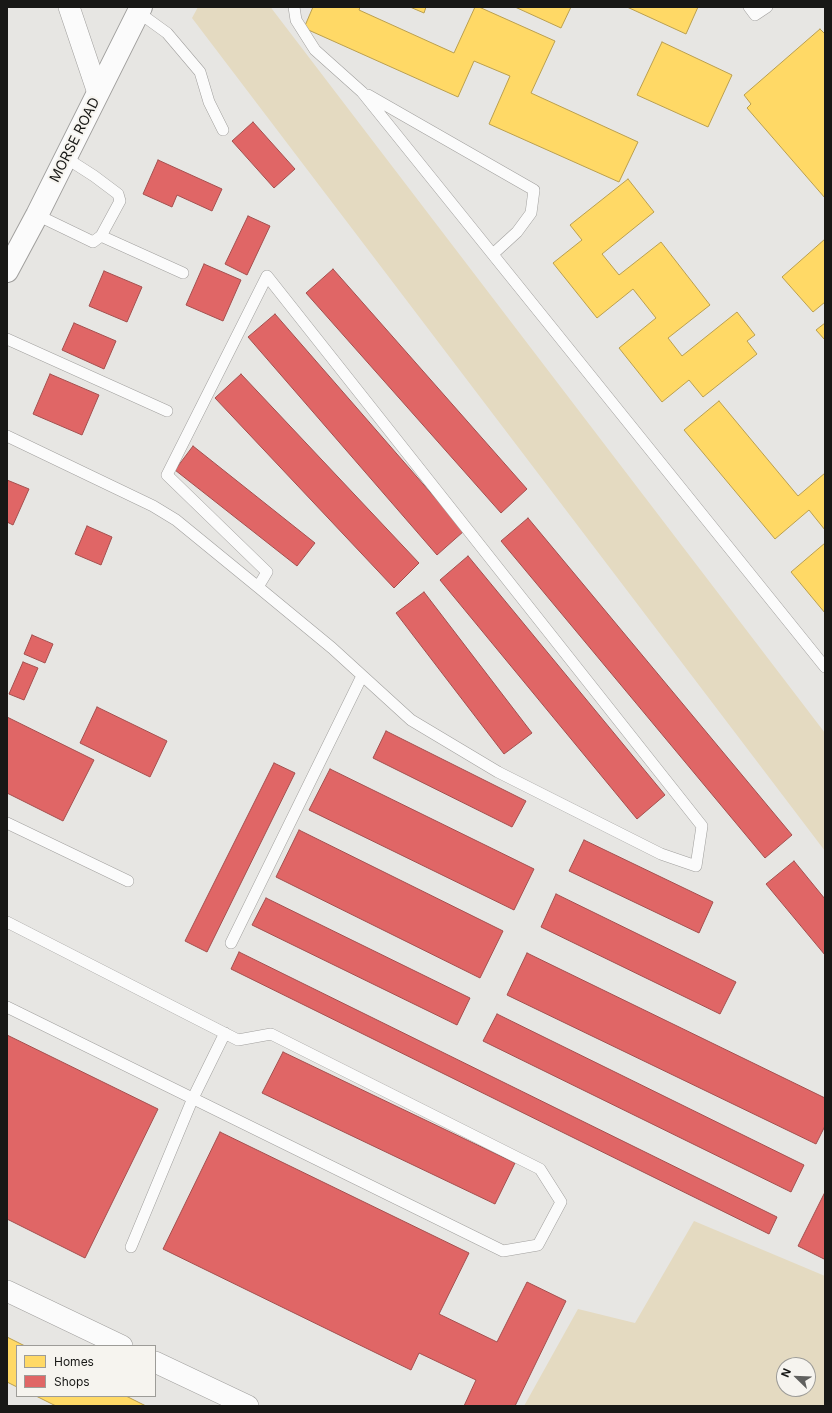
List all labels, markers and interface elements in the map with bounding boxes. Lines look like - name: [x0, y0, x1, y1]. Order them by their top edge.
- street label: MORSE ROAD: [46, 95, 104, 185]
- legend: [16, 1345, 156, 1397]
- text: Homes: [54, 1354, 94, 1369]
- north arrow: [776, 1357, 816, 1397]
- text: N: [778, 1366, 794, 1379]
- text: Shops: [54, 1374, 90, 1389]

